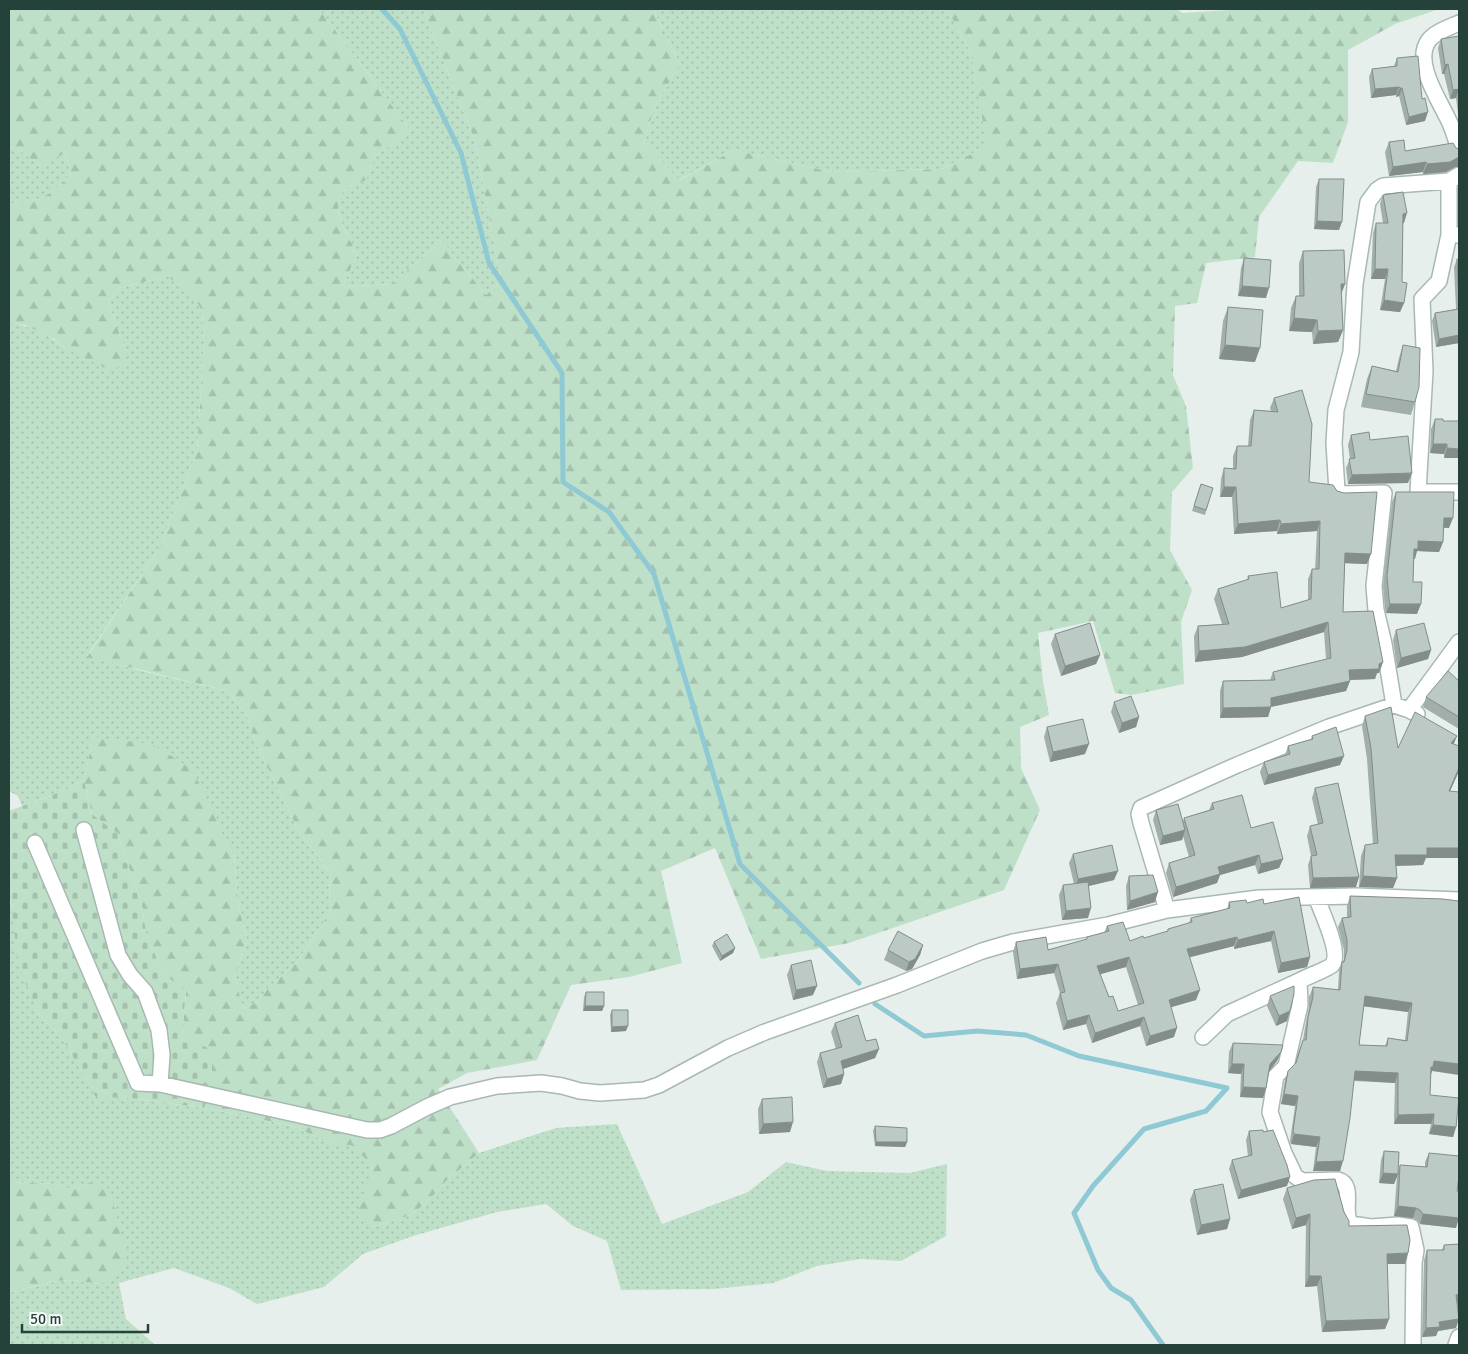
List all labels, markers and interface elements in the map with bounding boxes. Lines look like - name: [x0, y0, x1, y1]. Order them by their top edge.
- scale bar: [22, 1302, 149, 1334]
- text: 50 m: [30, 1310, 61, 1328]

